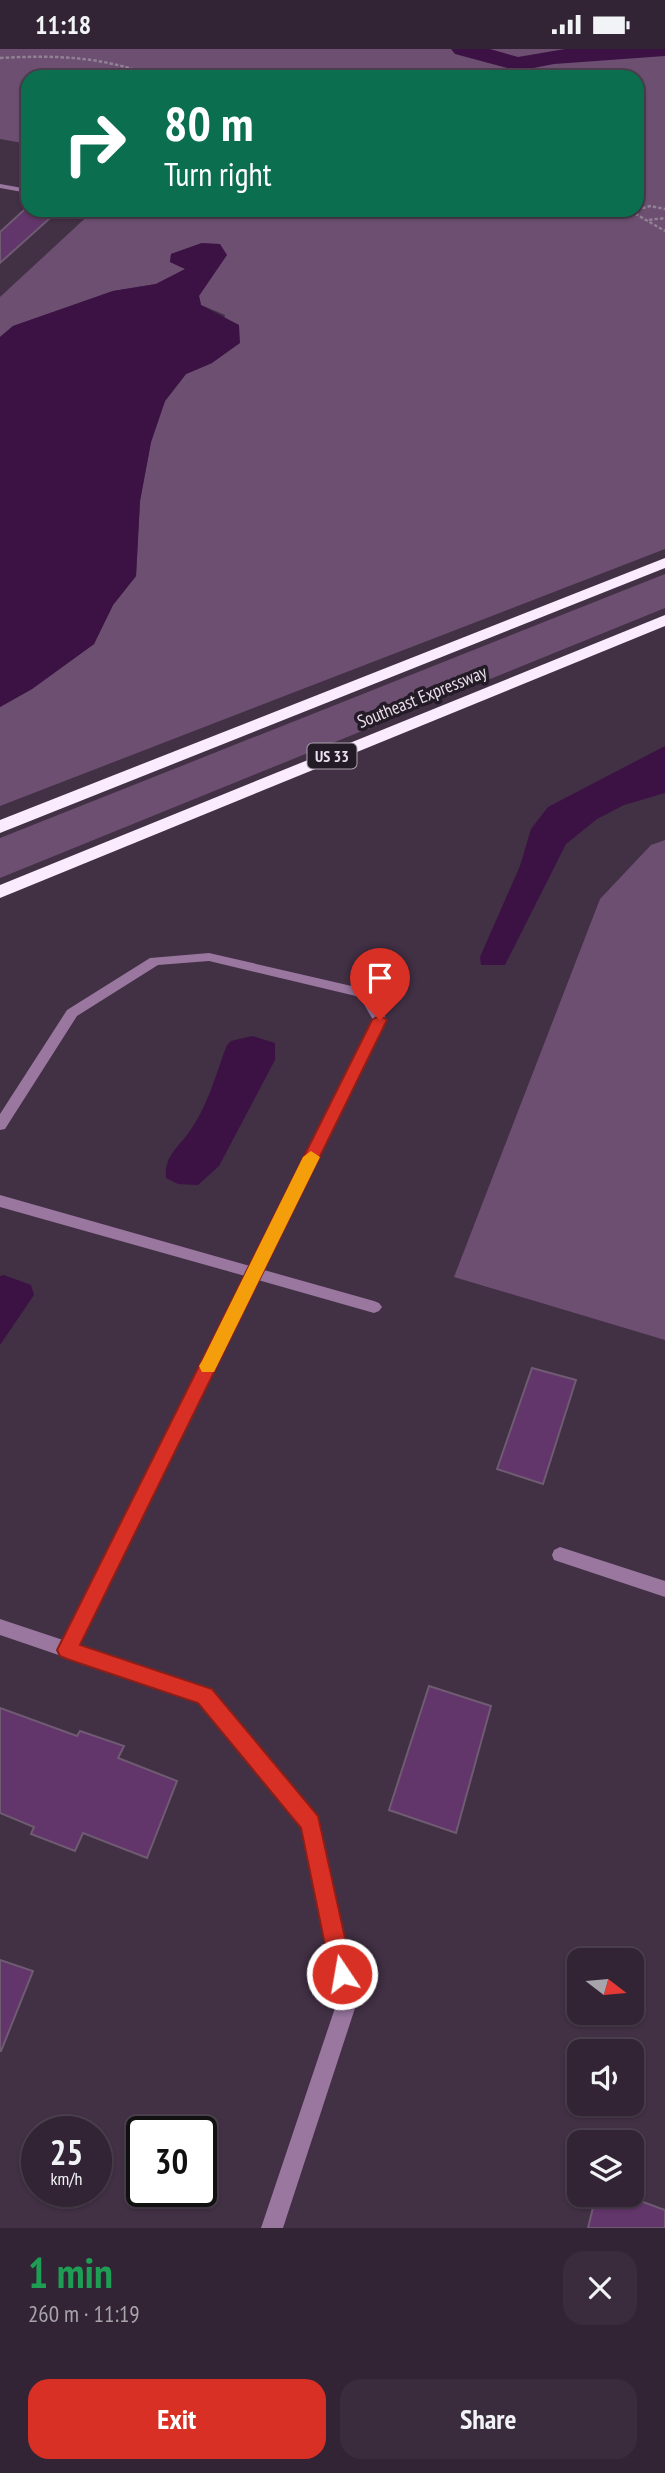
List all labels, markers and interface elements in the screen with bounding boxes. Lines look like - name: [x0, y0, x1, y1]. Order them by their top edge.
- text: 11:18: [35, 8, 91, 41]
- text: 80 m: [164, 91, 253, 155]
- icon: right: [49, 98, 140, 189]
- text: Turn right: [164, 153, 272, 195]
- street label: Southeast Expressway: [354, 660, 490, 733]
- road number: US 33: [308, 743, 356, 769]
- pin: [350, 948, 410, 1020]
- icon: arrive: [361, 959, 399, 997]
- position arrow: [305, 1937, 379, 2011]
- north arrow: [567, 1948, 644, 2025]
- map controls: [567, 1948, 644, 2207]
- button: sound: [567, 2039, 644, 2116]
- speed limit sign: 30: [126, 2116, 217, 2207]
- text: 25: [50, 2129, 83, 2175]
- button: layers: [567, 2130, 644, 2207]
- text: km/h: [51, 2167, 82, 2190]
- text: 1 min: [28, 2245, 113, 2300]
- button: close: [563, 2251, 637, 2325]
- text: 260 m · 11:19: [28, 2299, 140, 2328]
- button: Exit: [28, 2379, 326, 2459]
- button: Share: [340, 2379, 637, 2459]

